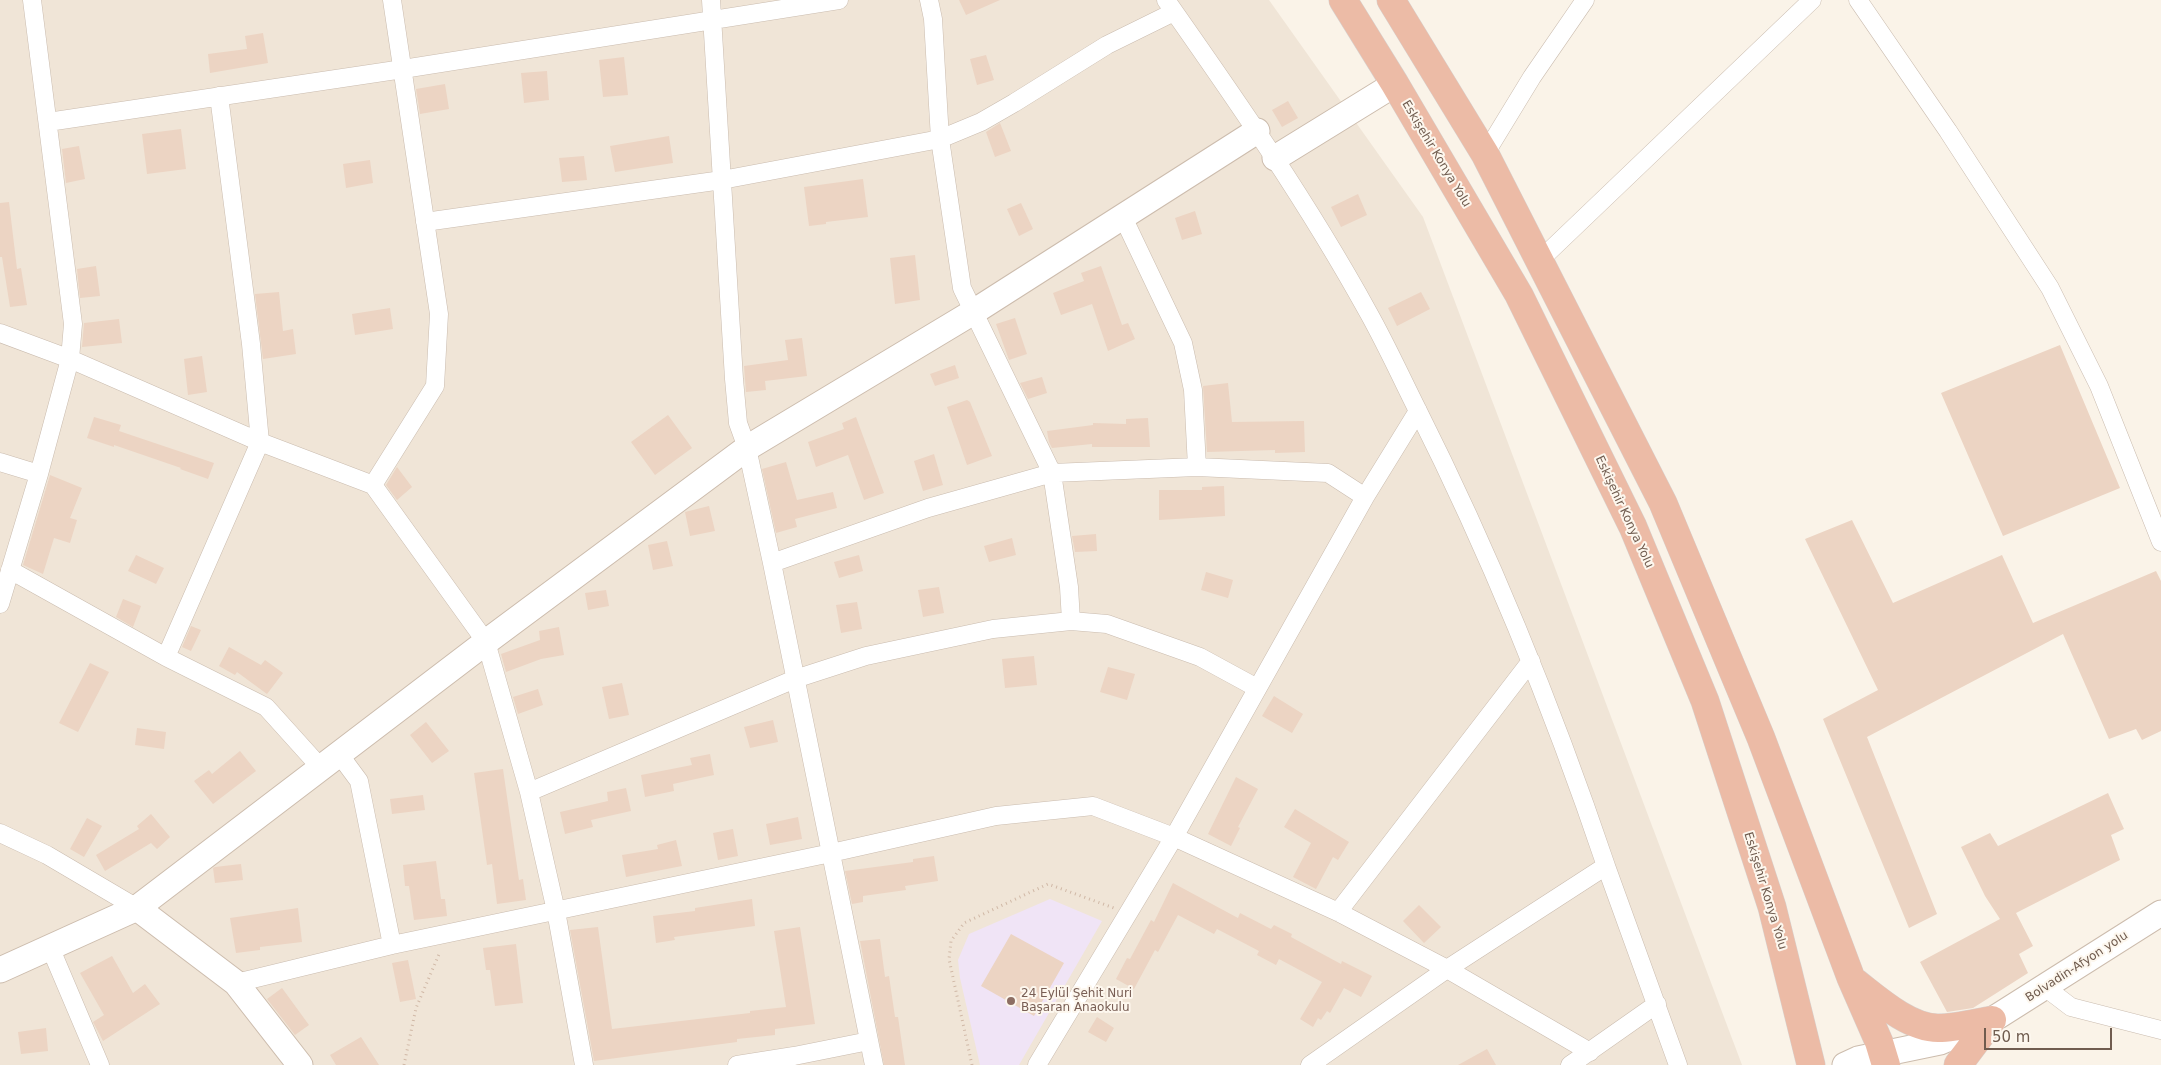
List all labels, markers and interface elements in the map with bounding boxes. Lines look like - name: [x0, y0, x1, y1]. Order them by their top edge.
- street label: Eskişehir Konya Yolu: [1398, 98, 1474, 210]
- street label: Eskişehir Konya Yolu: [1592, 454, 1656, 570]
- street label: Eskişehir Konya Yolu: [1740, 831, 1790, 951]
- street label: Bolvadin-Afyon yolu: [2023, 929, 2131, 1005]
- place label: 24 Eylül Şehit Nuri Başaran Anaokulu: [1021, 987, 1132, 1015]
- marker: 24 Eylül Şehit Nuri Başaran Anaokulu: [1005, 995, 1017, 1007]
- scale bar: [1986, 1018, 2114, 1050]
- text: 50 m: [1992, 1028, 2030, 1046]

